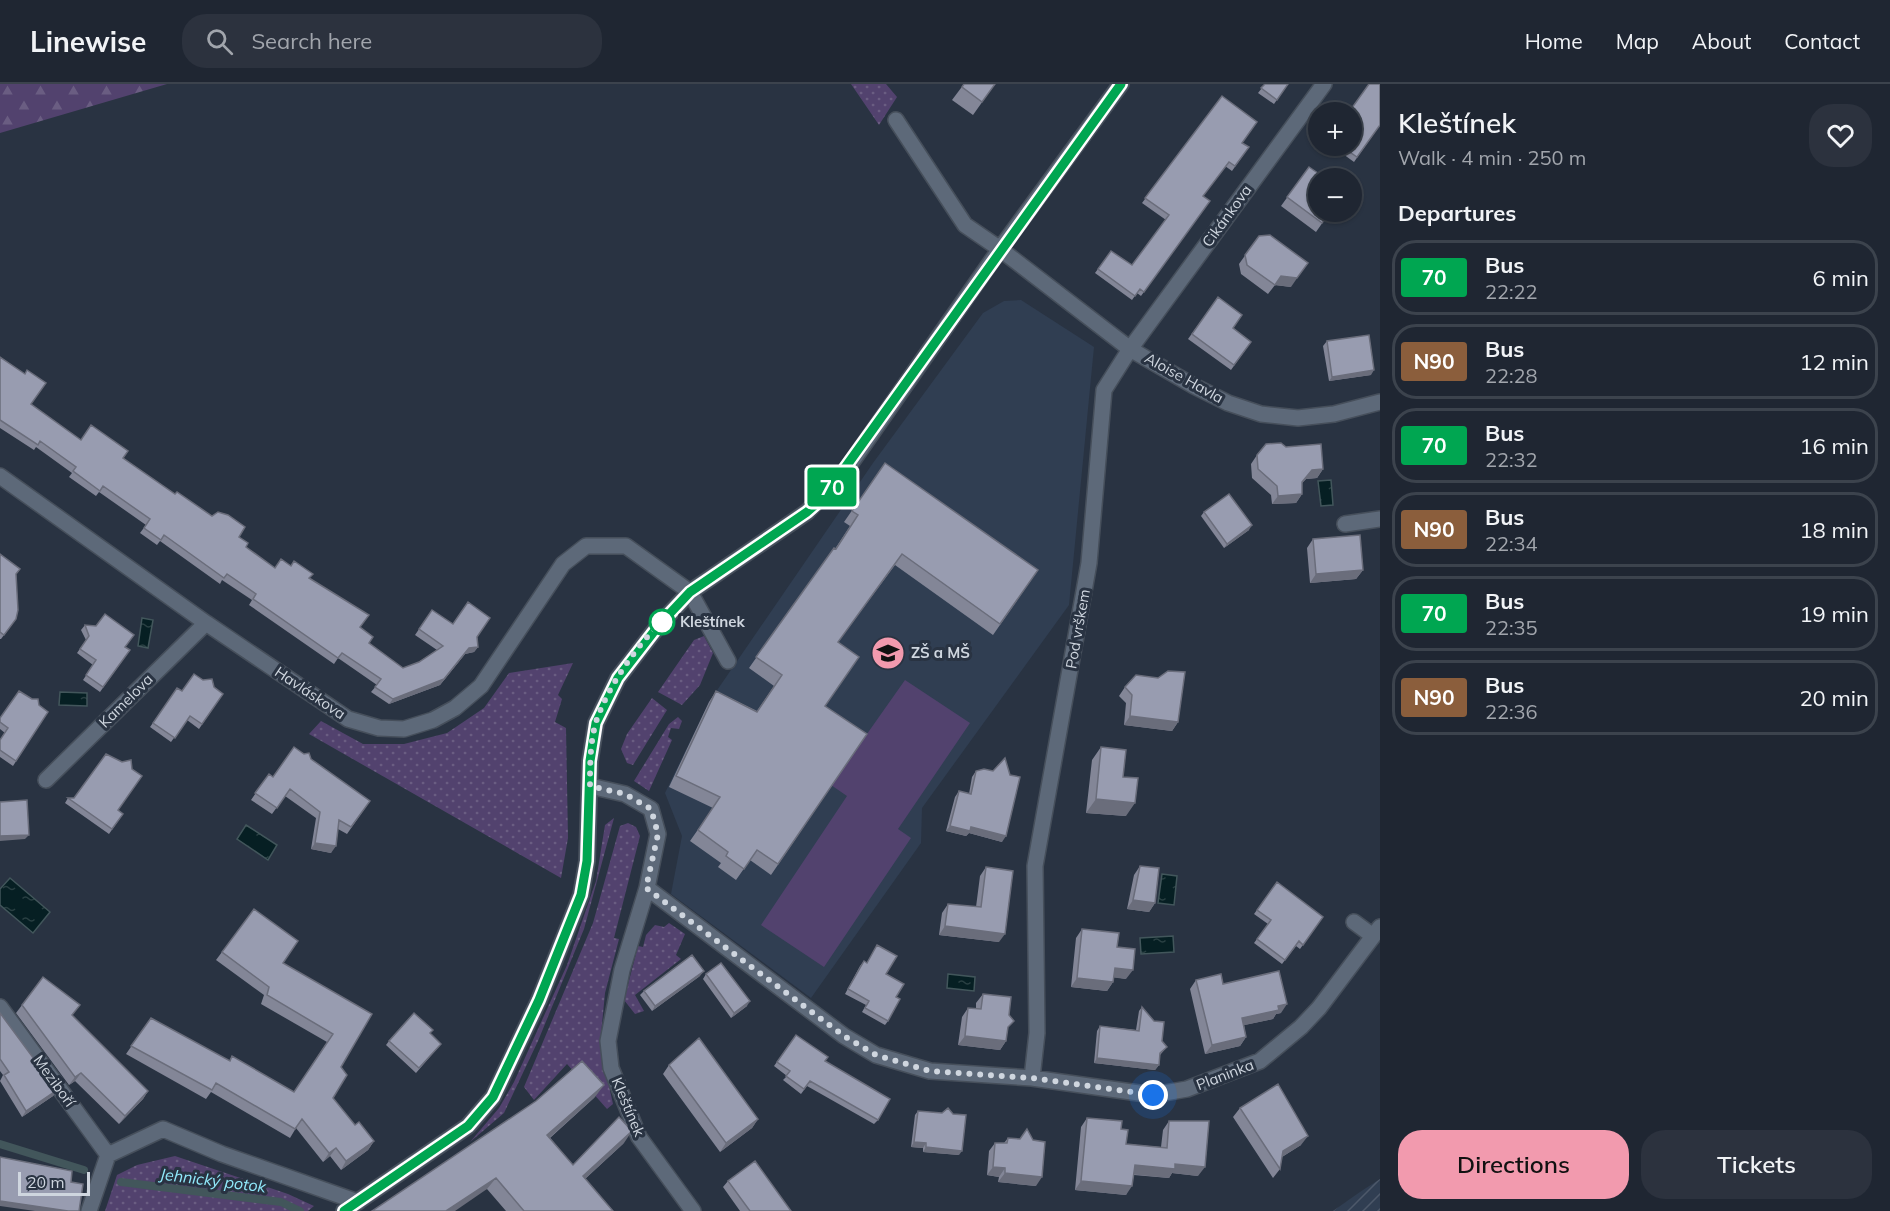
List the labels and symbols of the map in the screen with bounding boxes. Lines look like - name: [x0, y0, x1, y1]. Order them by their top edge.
- street label: Cikánkova: [1198, 181, 1255, 250]
- street label: Aloise Havla: [1142, 348, 1227, 407]
- line badge: 70: [805, 468, 859, 506]
- street label: Pod vrškem: [1061, 588, 1094, 670]
- marker: Kleštínek: [649, 609, 675, 635]
- place label: Kleštínek: [680, 612, 745, 631]
- school or university icon: ZŠ a MŠ: [870, 635, 906, 671]
- place label: ZŠ a MŠ: [911, 643, 970, 662]
- street label: Havláskova: [271, 662, 349, 723]
- street label: Kamelova: [95, 670, 157, 732]
- street label: Meziboří: [29, 1051, 80, 1111]
- street label: Planinka: [1193, 1055, 1256, 1094]
- street label: Kleštínek: [608, 1075, 649, 1139]
- your location: [1138, 1080, 1168, 1110]
- water label: Jehnický potok: [157, 1163, 268, 1197]
- scale bar: [18, 1169, 90, 1196]

